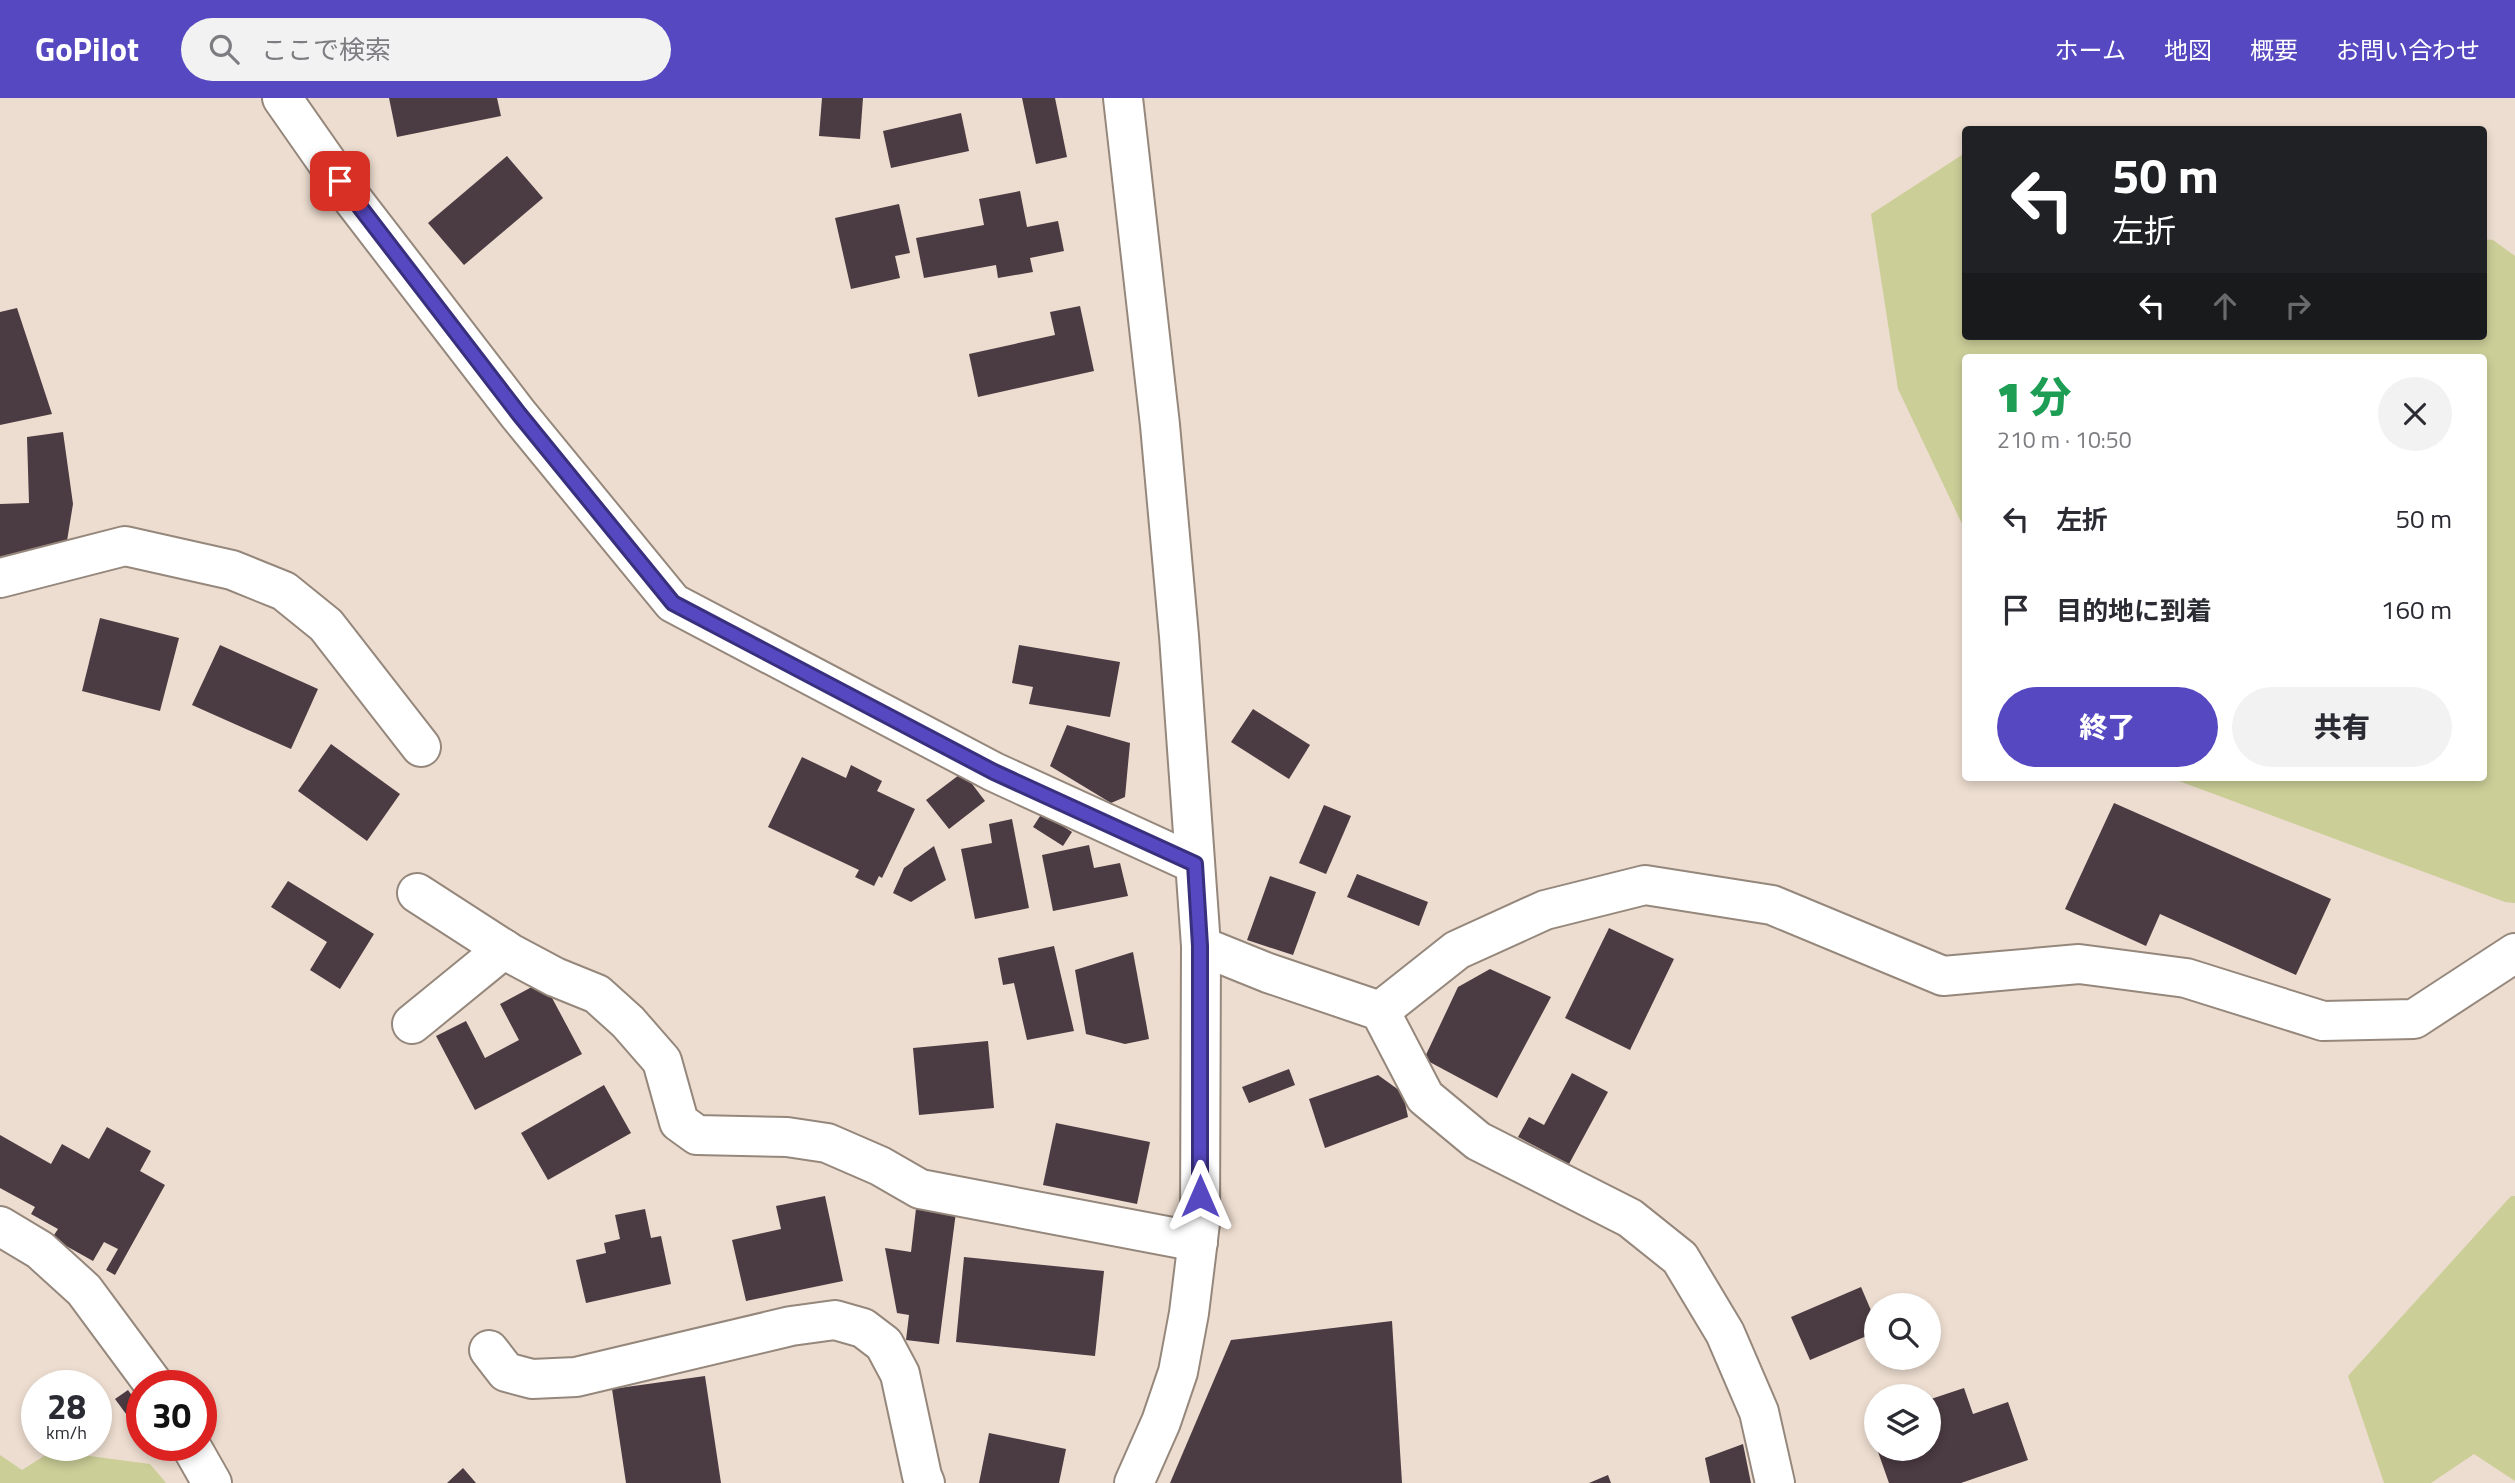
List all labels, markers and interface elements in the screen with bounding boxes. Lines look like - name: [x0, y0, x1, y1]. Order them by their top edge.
- search box: [181, 18, 671, 81]
- text: GoPilot: [35, 24, 139, 74]
- icon: search: [205, 30, 243, 68]
- text: ここで検索: [261, 30, 391, 69]
- text: ホーム: [2055, 32, 2126, 68]
- text: 地図: [2164, 32, 2212, 68]
- text: 概要: [2250, 32, 2298, 68]
- text: お問い合わせ: [2336, 32, 2480, 68]
- text: 50 m: [2112, 137, 2219, 212]
- pin: [310, 151, 370, 211]
- icon: left: [1997, 154, 2088, 245]
- icon: arrive: [321, 162, 359, 200]
- text: 左折: [2112, 206, 2176, 254]
- icon: left: [2133, 287, 2171, 325]
- icon: ahead: [2206, 287, 2244, 325]
- icon: right: [2279, 287, 2317, 325]
- text: 1 分: [1997, 364, 2071, 428]
- button: close: [2378, 377, 2452, 451]
- text: 210 m · 10:50: [1997, 422, 2132, 457]
- text: 50 m: [2395, 499, 2452, 538]
- icon: left: [1997, 500, 2035, 538]
- text: 左折: [2056, 500, 2108, 539]
- text: 160 m: [2381, 590, 2452, 629]
- icon: arrive: [1997, 591, 2035, 629]
- text: 目的地に到着: [2056, 591, 2212, 630]
- button: 終了: [1997, 687, 2218, 767]
- button: 共有: [2232, 687, 2452, 767]
- position arrow: [1163, 1159, 1237, 1233]
- map controls: [1864, 1293, 1941, 1461]
- button: search: [1864, 1293, 1941, 1370]
- speed limit sign: 30: [126, 1370, 217, 1461]
- text: 28: [47, 1379, 86, 1433]
- button: layers: [1864, 1384, 1941, 1461]
- text: km/h: [46, 1419, 87, 1446]

